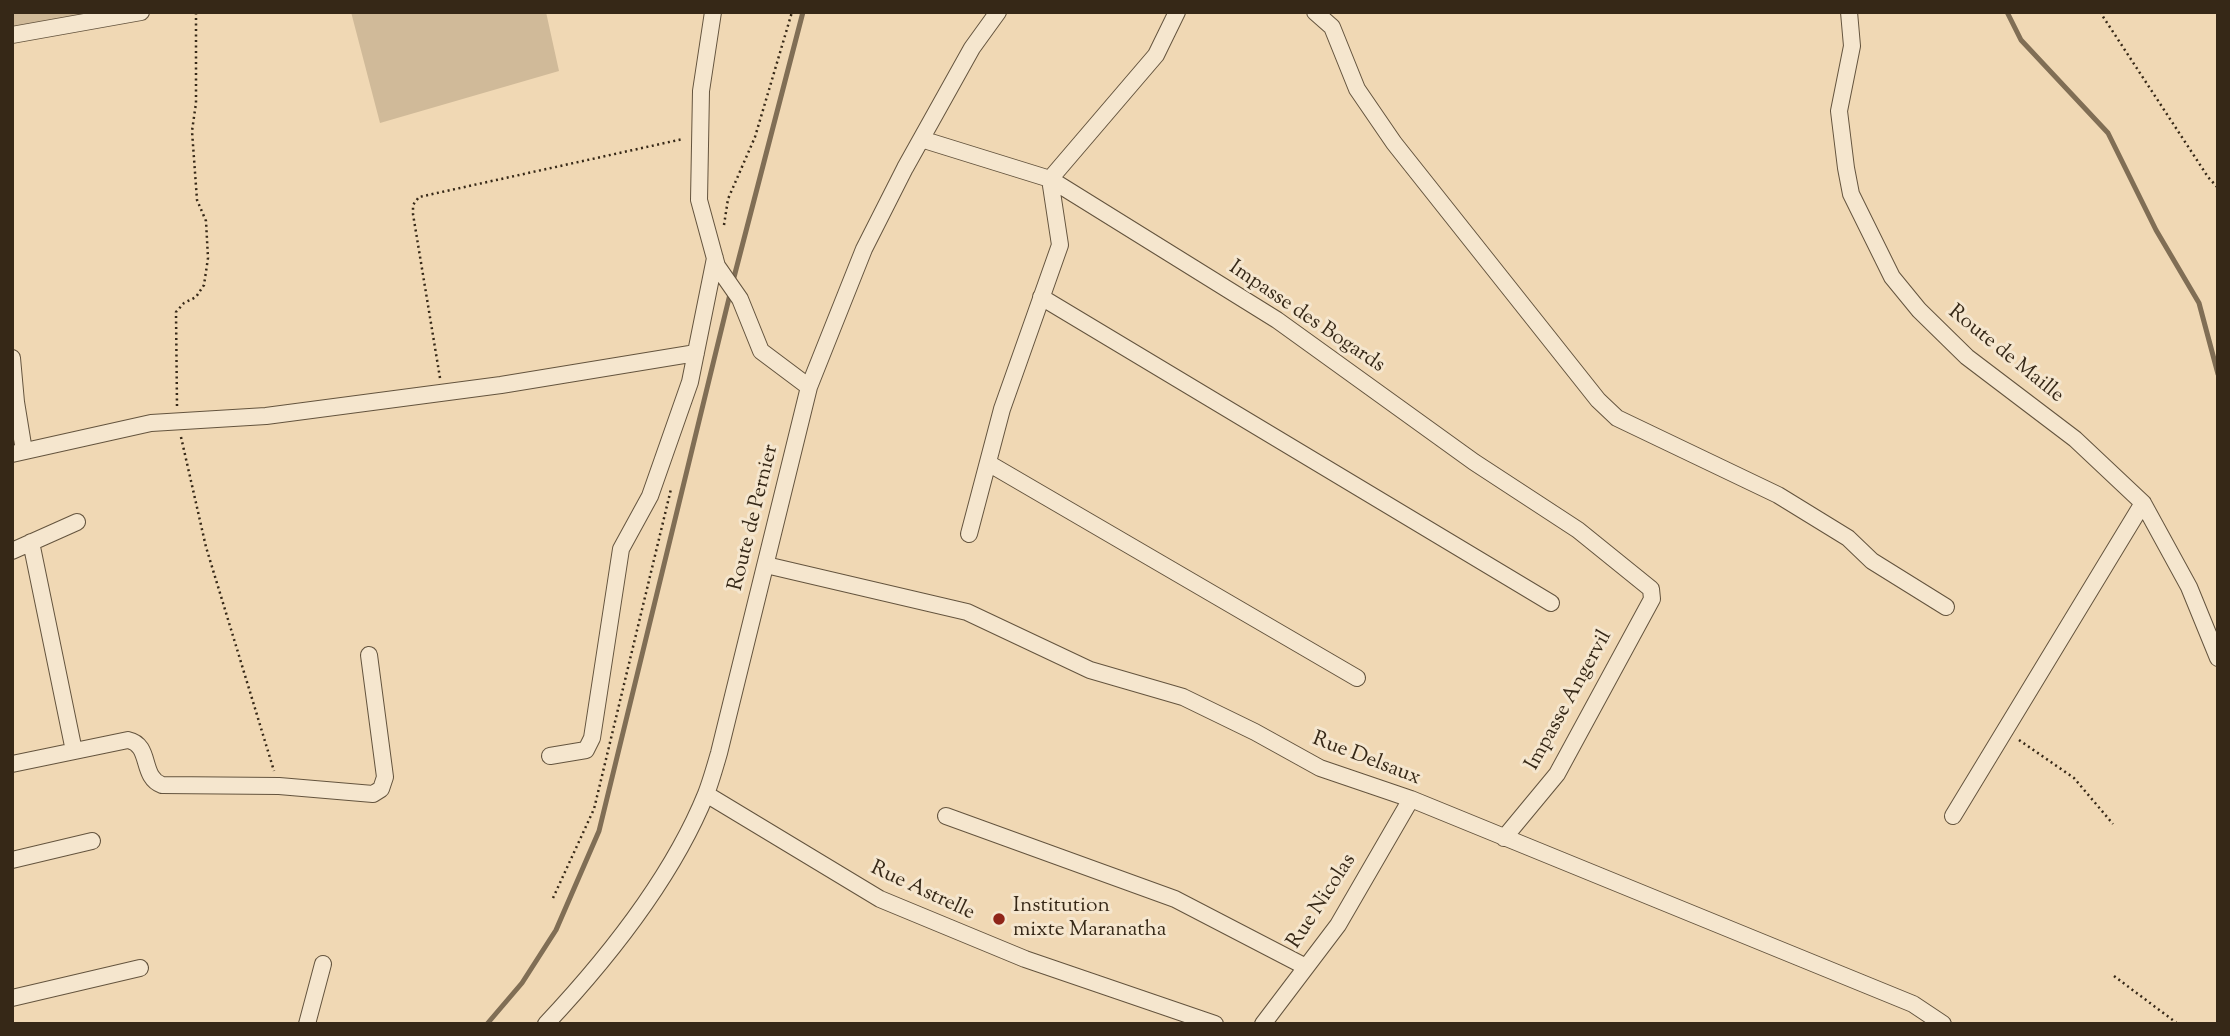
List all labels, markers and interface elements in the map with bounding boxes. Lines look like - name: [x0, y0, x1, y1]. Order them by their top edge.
- street label: Impasse des Bogards: [1223, 256, 1389, 380]
- street label: Route de Maille: [1942, 301, 2068, 409]
- street label: Route de Pernier: [725, 442, 785, 594]
- street label: Impasse Angervil: [1521, 627, 1619, 775]
- street label: Rue Delsaux: [1308, 728, 1424, 792]
- street label: Rue Nicolas: [1283, 850, 1363, 954]
- street label: Rue Astrelle: [866, 857, 978, 927]
- place label: Institution mixte Maranatha: [1013, 894, 1166, 944]
- marker: Institution mixte Maranatha: [991, 911, 1007, 927]

